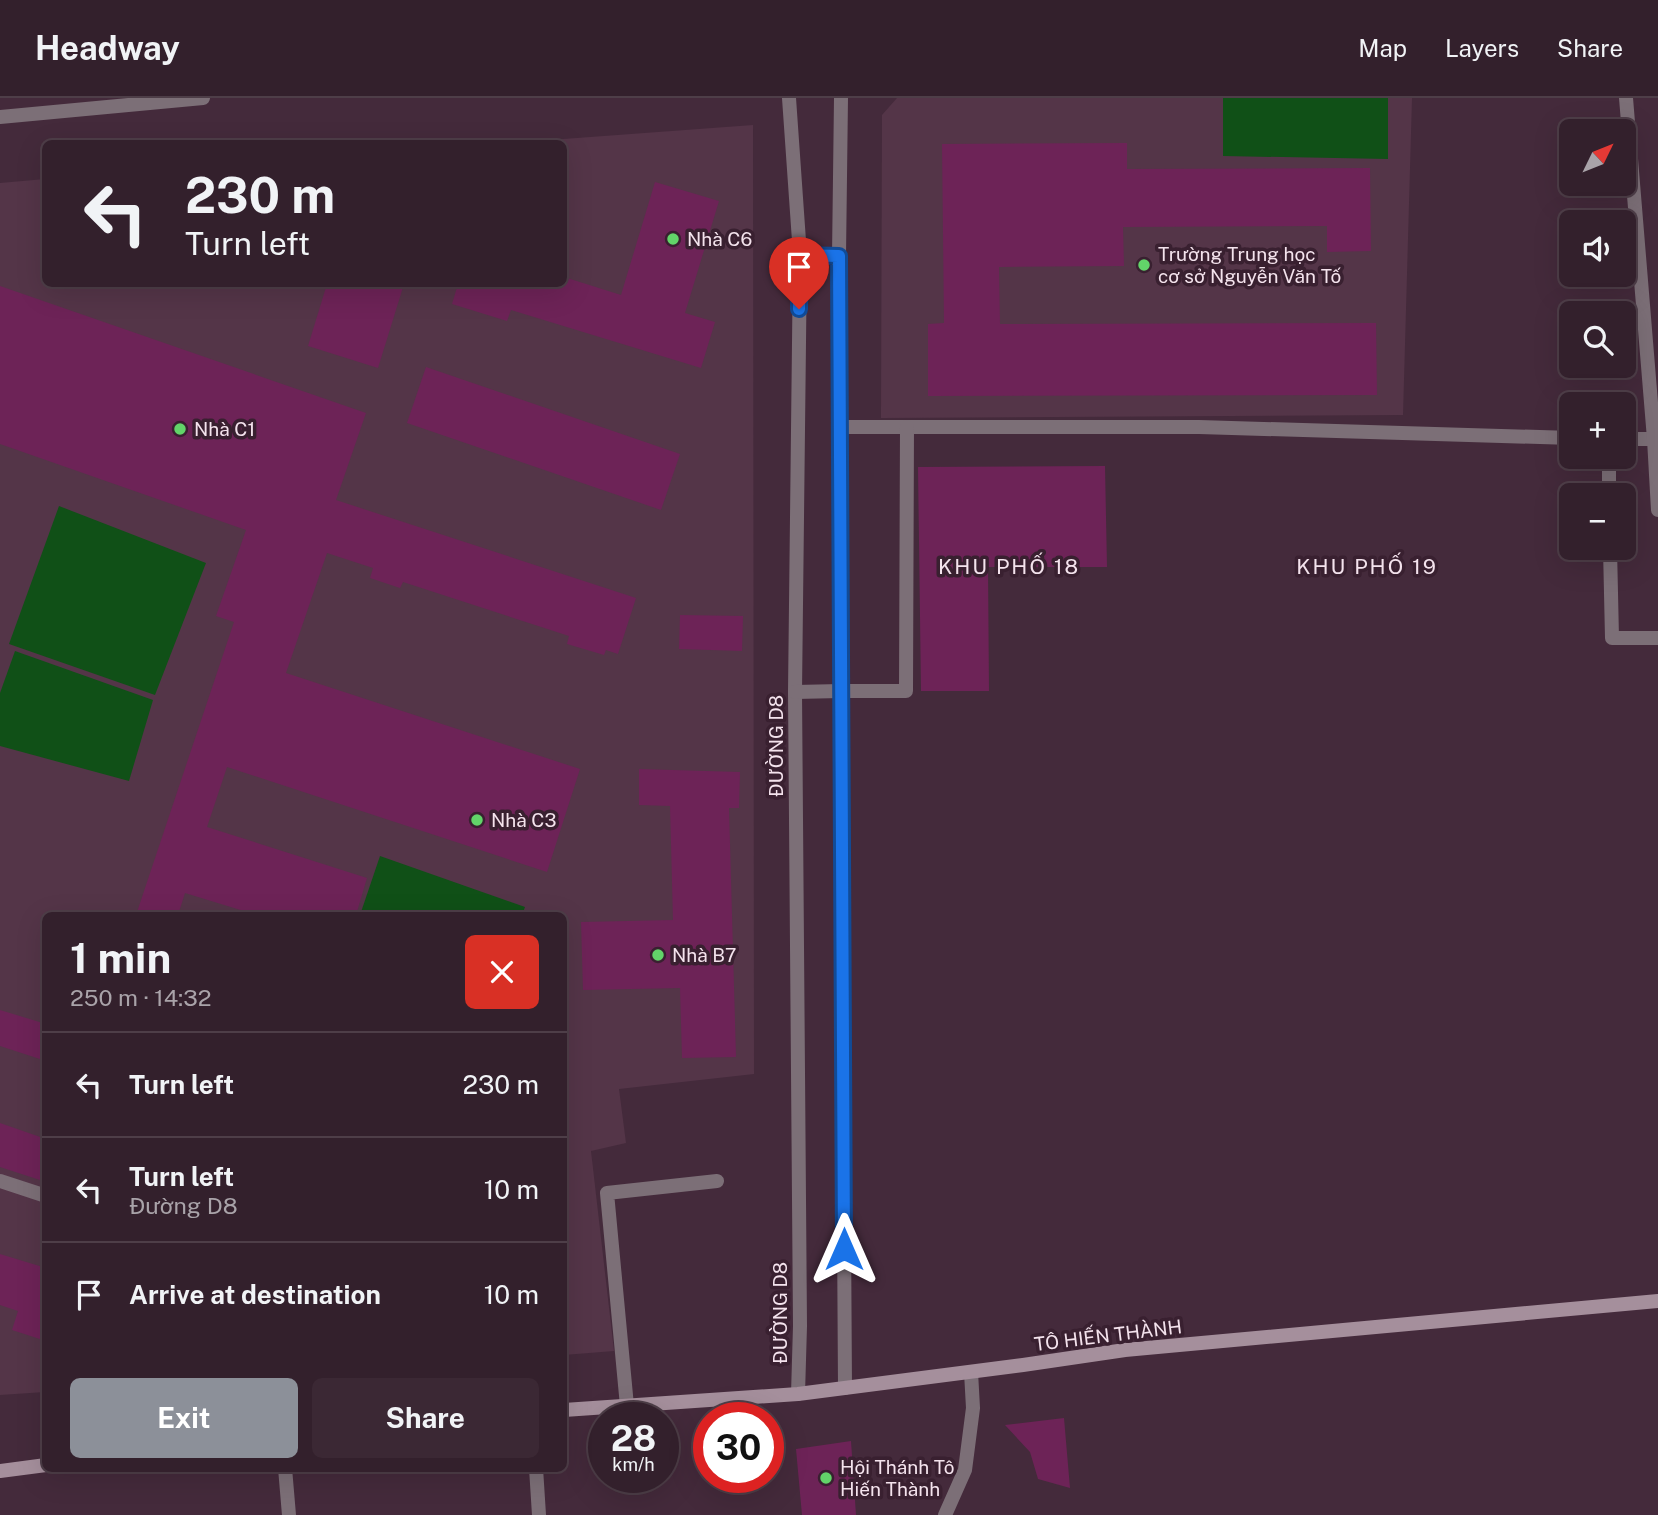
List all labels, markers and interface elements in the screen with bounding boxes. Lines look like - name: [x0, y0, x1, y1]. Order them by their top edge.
- text: Headway: [35, 29, 180, 67]
- text: Map: [1358, 34, 1407, 62]
- text: Layers: [1445, 34, 1519, 62]
- text: Share: [1557, 34, 1623, 62]
- north arrow: [1559, 119, 1636, 196]
- map controls: [1559, 119, 1636, 560]
- text: 230 m: [185, 166, 335, 224]
- icon: left: [70, 168, 161, 259]
- button: sound: [1559, 210, 1636, 287]
- text: Turn left: [185, 225, 310, 262]
- place label: Nhà C6: [687, 228, 752, 250]
- marker: Nhà C6: [665, 231, 681, 247]
- pin: [769, 237, 829, 309]
- place label: Trường Trung học cơ sở Nguyễn Văn Tố: [1158, 243, 1342, 287]
- icon: arrive: [780, 248, 818, 286]
- marker: Trường Trung học cơ sở Nguyễn Văn Tố: [1136, 257, 1152, 273]
- button: search: [1559, 301, 1636, 378]
- button: +: [1559, 392, 1636, 469]
- place label: Nhà C1: [194, 418, 255, 440]
- marker: Nhà C1: [172, 421, 188, 437]
- button: −: [1559, 483, 1636, 560]
- district label: KHU PHỐ 18: [938, 552, 1080, 579]
- district label: KHU PHỐ 19: [1296, 552, 1438, 579]
- street label: ĐƯỜNG D8: [765, 695, 787, 797]
- place label: Nhà C3: [491, 809, 556, 831]
- marker: Nhà C3: [469, 812, 485, 828]
- text: 1 min: [70, 933, 171, 982]
- button: close: [465, 935, 539, 1009]
- place label: Nhà B7: [672, 944, 737, 966]
- marker: Nhà B7: [650, 947, 666, 963]
- text: 250 m · 14:32: [70, 984, 212, 1011]
- icon: left: [70, 1066, 108, 1104]
- text: Turn left: [129, 1069, 234, 1100]
- text: 230 m: [463, 1069, 539, 1100]
- text: Turn left: [129, 1161, 234, 1192]
- icon: left: [70, 1171, 108, 1209]
- text: 10 m: [484, 1174, 539, 1205]
- text: Đường D8: [129, 1192, 238, 1219]
- position arrow: [807, 1212, 881, 1286]
- street label: ĐƯỜNG D8: [769, 1262, 791, 1364]
- icon: arrive: [70, 1276, 108, 1314]
- text: Arrive at destination: [129, 1279, 381, 1310]
- text: 10 m: [484, 1279, 539, 1310]
- street label: TÔ HIẾN THÀNH: [1033, 1313, 1183, 1355]
- button: Exit: [70, 1378, 298, 1458]
- button: Share: [312, 1378, 539, 1458]
- speed limit sign: 30: [693, 1402, 784, 1493]
- text: 28: [611, 1418, 656, 1459]
- text: km/h: [612, 1454, 655, 1475]
- place label: Hội Thánh Tô Hiến Thành: [840, 1456, 954, 1500]
- marker: Hội Thánh Tô Hiến Thành: [818, 1470, 834, 1486]

